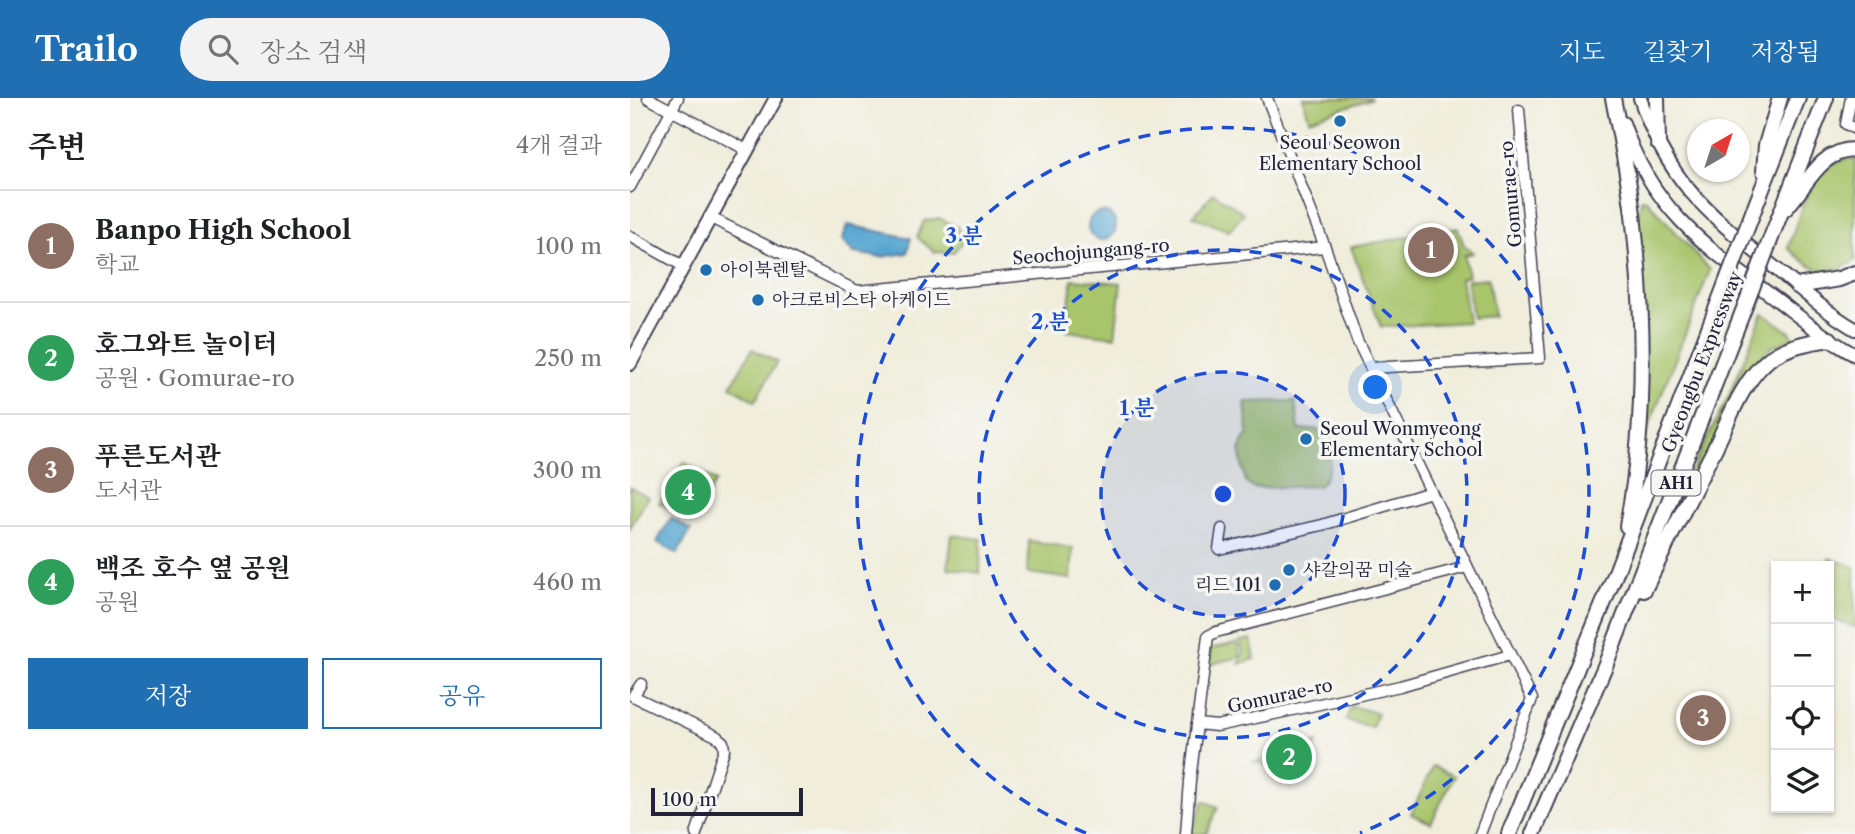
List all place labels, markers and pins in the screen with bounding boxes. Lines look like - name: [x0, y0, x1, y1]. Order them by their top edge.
- marker: Seoul Seowon Elementary School: [1332, 113, 1348, 129]
- place label: Seoul Seowon Elementary School: [1259, 132, 1421, 175]
- pin: 1: [1408, 224, 1454, 276]
- place label: 아이북렌탈: [720, 259, 808, 281]
- marker: 아이북렌탈: [698, 262, 714, 278]
- place label: 아크로비스타 아케이드: [772, 289, 951, 311]
- marker: 아크로비스타 아케이드: [750, 292, 766, 308]
- place label: Seoul Wonmyeong Elementary School: [1320, 418, 1483, 461]
- marker: Seoul Wonmyeong Elementary School: [1298, 431, 1314, 447]
- pin: 4: [665, 466, 711, 518]
- centre of rings: [1211, 482, 1235, 506]
- place label: 샤갈의꿈 미술: [1303, 559, 1413, 581]
- marker: 샤갈의꿈 미술: [1281, 562, 1297, 578]
- place label: 리드 101: [1195, 574, 1261, 596]
- marker: 리드 101: [1267, 577, 1283, 593]
- pin: 3: [1680, 692, 1726, 744]
- pin: 2: [1266, 731, 1312, 783]

